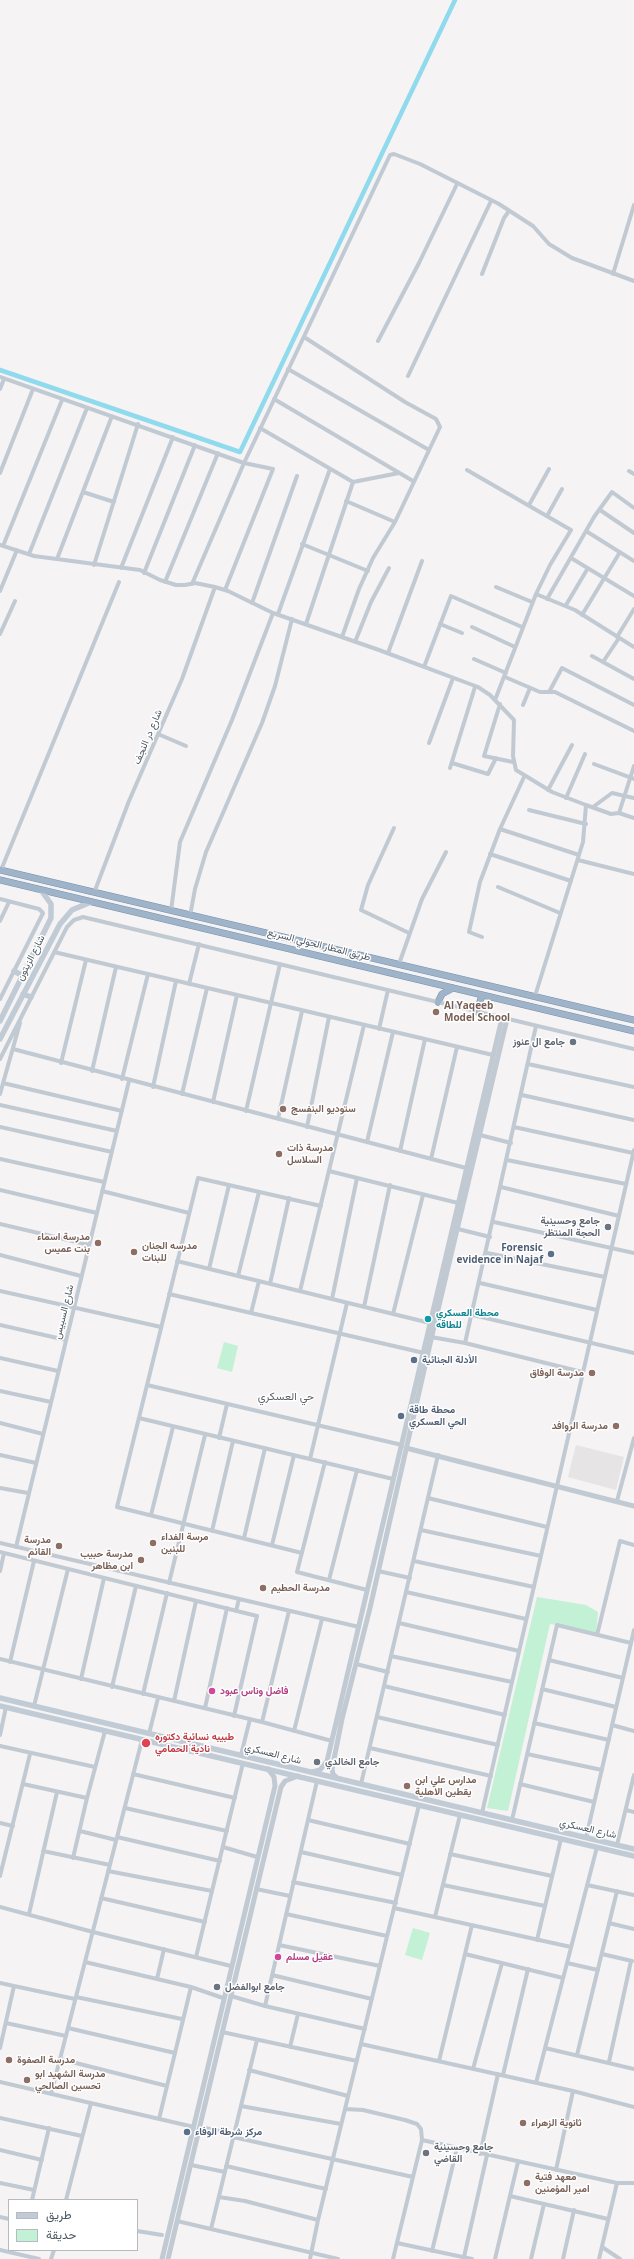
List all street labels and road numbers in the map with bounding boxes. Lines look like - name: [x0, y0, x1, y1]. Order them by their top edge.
- street label: شارع در النجف: [131, 708, 165, 766]
- street label: طريق المطار الحولي السريع: [266, 926, 372, 964]
- street label: شارع الزيتون: [14, 933, 48, 983]
- street label: شارع السبيس: [51, 1283, 77, 1341]
- street label: شارع العسكري: [243, 1741, 303, 1767]
- street label: شارع العسكري: [558, 1817, 618, 1841]

